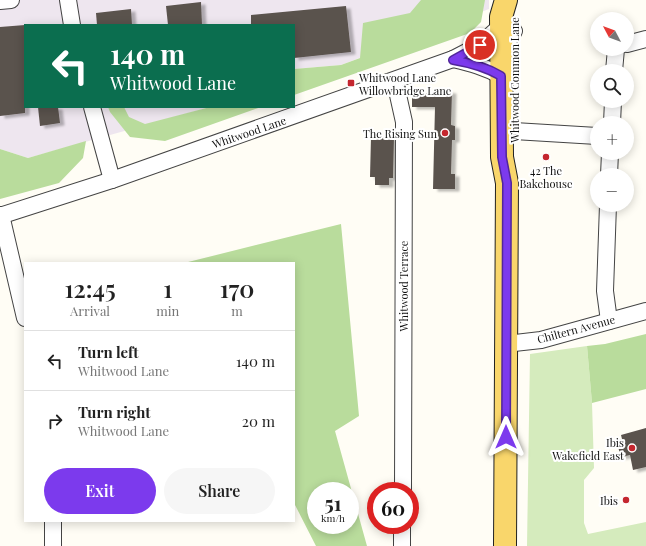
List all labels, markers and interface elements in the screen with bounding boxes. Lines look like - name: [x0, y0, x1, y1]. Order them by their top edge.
- north arrow: [590, 12, 634, 56]
- map controls: [590, 12, 634, 212]
- street label: Whitwood Common Lane: [507, 17, 522, 144]
- pin: [463, 28, 497, 62]
- icon: arrive: [469, 34, 491, 56]
- text: 140 m: [110, 35, 185, 72]
- icon: left: [44, 40, 96, 92]
- button: search: [590, 64, 634, 108]
- place label: Whitwood Lane Willowbridge Lane: [358, 70, 452, 98]
- text: Whitwood Lane: [110, 71, 236, 95]
- marker: Whitwood Lane Willowbridge Lane: [346, 78, 356, 88]
- street label: Whitwood Lane: [209, 112, 288, 152]
- button: +: [590, 116, 634, 160]
- place label: The Rising Sun: [363, 126, 437, 141]
- marker: The Rising Sun: [440, 128, 450, 138]
- marker: 42 The Bakehouse: [541, 152, 551, 162]
- place label: 42 The Bakehouse: [519, 163, 573, 191]
- button: −: [590, 168, 634, 212]
- street label: Whitwood Terrace: [396, 240, 411, 332]
- text: 12:45: [64, 272, 116, 304]
- text: 1: [163, 272, 172, 304]
- text: 170: [220, 272, 255, 304]
- text: Arrival: [70, 302, 110, 319]
- text: min: [156, 302, 179, 319]
- text: m: [231, 302, 243, 319]
- street label: Chiltern Avenue: [535, 311, 617, 347]
- text: Turn left: [78, 342, 139, 362]
- icon: left: [44, 350, 66, 372]
- text: 140 m: [236, 351, 275, 371]
- text: Whitwood Lane: [78, 362, 169, 379]
- text: Turn right: [78, 402, 151, 422]
- icon: right: [44, 410, 66, 432]
- text: 20 m: [242, 411, 275, 431]
- position arrow: [485, 416, 527, 458]
- text: Whitwood Lane: [78, 422, 169, 439]
- place label: Ibis Wakefield East: [551, 435, 624, 463]
- marker: Ibis Wakefield East: [627, 443, 637, 453]
- button: Exit: [44, 468, 156, 514]
- button: Share: [164, 468, 275, 514]
- speed limit sign: 60: [367, 482, 419, 534]
- text: 51: [325, 489, 341, 516]
- place label: Ibis: [600, 493, 618, 508]
- marker: Ibis: [621, 495, 631, 505]
- text: km/h: [321, 511, 345, 525]

